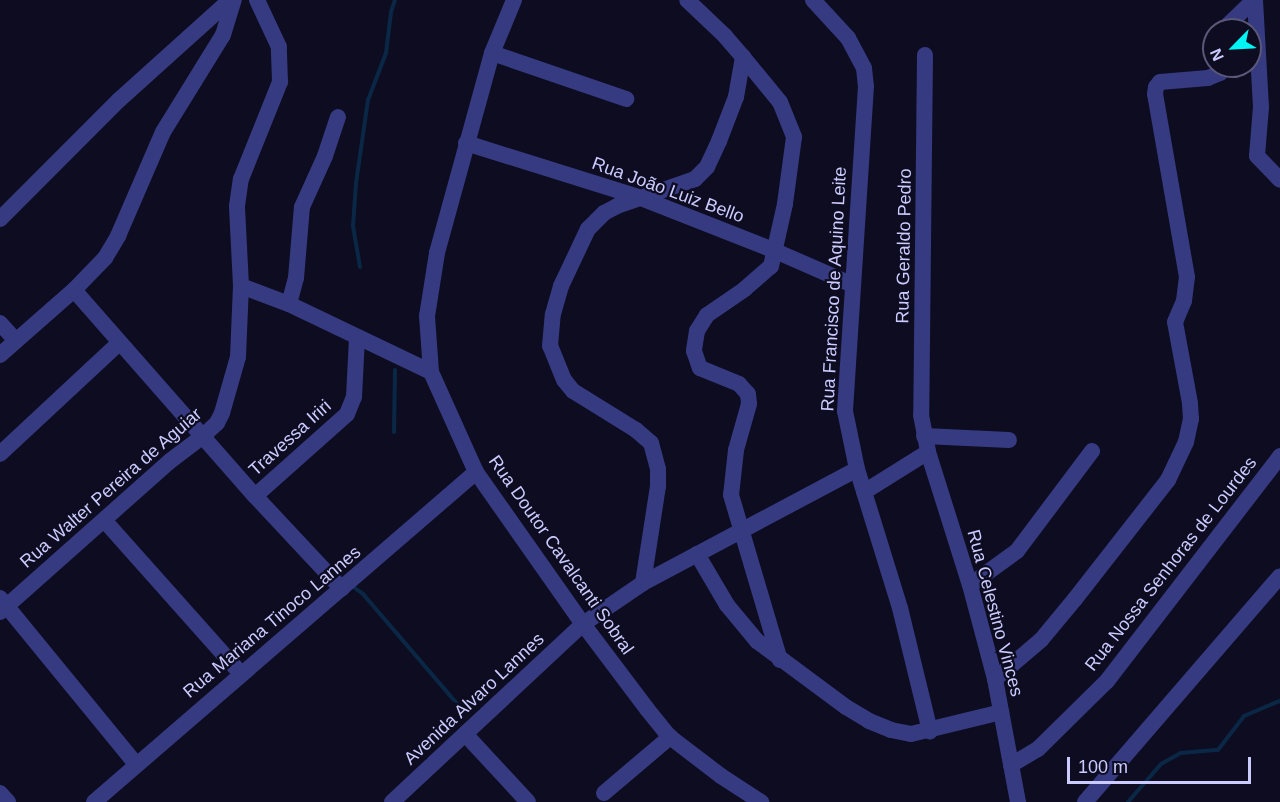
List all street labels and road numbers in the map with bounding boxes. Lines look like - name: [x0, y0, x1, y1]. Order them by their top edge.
- street label: Rua João Luiz Bello: [589, 152, 747, 228]
- street label: Rua Francisco de Aquino Leite: [817, 166, 851, 412]
- street label: Rua Geraldo Pedro: [892, 168, 916, 324]
- street label: Travessa Iriri: [244, 395, 336, 481]
- street label: Rua Walter Pereira de Aguiar: [15, 403, 207, 573]
- street label: Rua Doutor Cavalcanti Sobral: [484, 451, 638, 659]
- street label: Rua Nossa Senhoras de Lourdes: [1081, 452, 1261, 676]
- street label: Rua Celestino Vinces: [962, 527, 1028, 699]
- street label: Rua Mariana Tinoco Lannes: [179, 541, 365, 703]
- street label: Avenida Alvaro Lannes: [399, 628, 549, 770]

